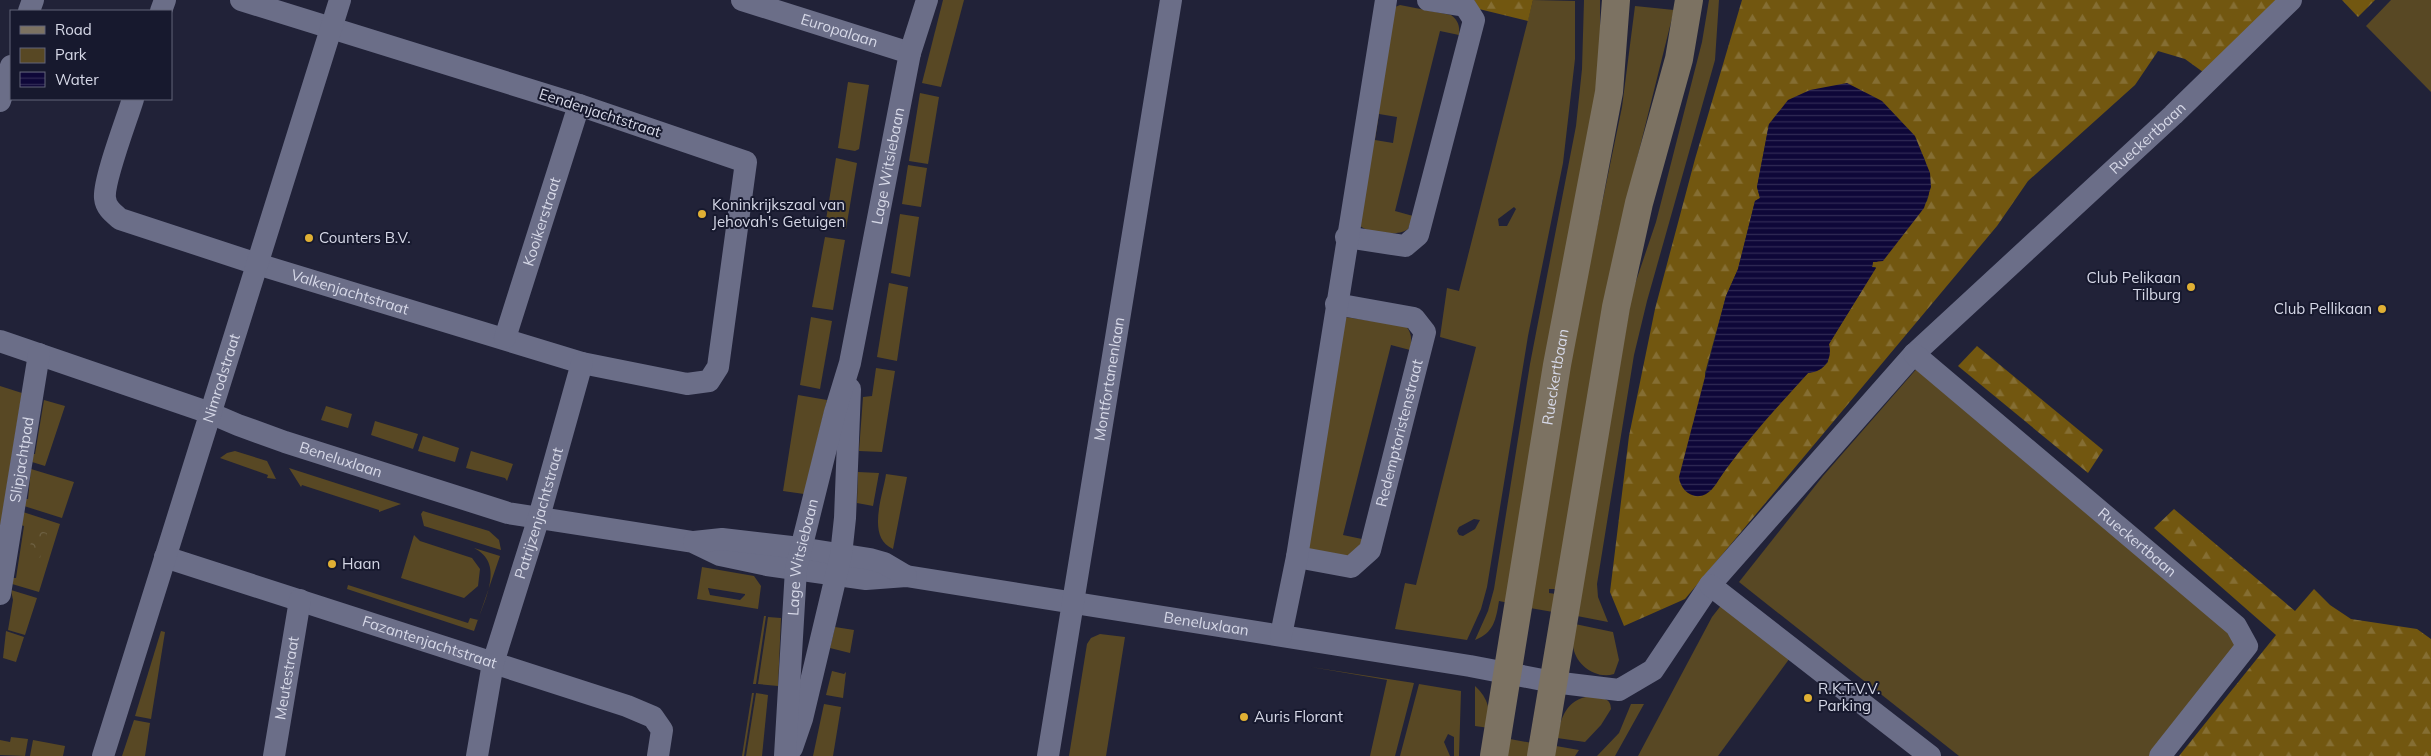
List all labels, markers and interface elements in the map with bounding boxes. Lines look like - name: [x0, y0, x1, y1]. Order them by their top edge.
- street label: Europalaan: [798, 9, 880, 51]
- legend: [10, 10, 172, 100]
- text: Road: [55, 20, 92, 39]
- text: Park: [55, 45, 87, 64]
- text: Water: [55, 70, 99, 89]
- street label: Eendenjachtstraat: [537, 84, 663, 141]
- street label: Rueckertbaan: [2105, 98, 2190, 178]
- street label: Lage Witsiebaan: [867, 106, 908, 226]
- street label: Kooikerstraat: [518, 175, 565, 269]
- place label: Koninkrijkszaal van Jehovah's Getuigen: [712, 195, 845, 231]
- marker: Koninkrijkszaal van Jehovah's Getuigen: [696, 208, 708, 220]
- place label: Counters B.V.: [319, 228, 411, 247]
- marker: Counters B.V.: [303, 232, 315, 244]
- street label: Valkenjachtstraat: [289, 265, 411, 319]
- place label: Club Pelikaan Tilburg: [2086, 268, 2181, 304]
- marker: Club Pelikaan Tilburg: [2185, 281, 2197, 293]
- place label: Club Pellikaan: [2274, 299, 2372, 318]
- marker: Club Pellikaan: [2376, 303, 2388, 315]
- street label: Montfortanenlaan: [1089, 316, 1128, 442]
- street label: Rueckertbaan: [1537, 327, 1573, 426]
- street label: Nimrodstraat: [198, 331, 244, 425]
- street label: Redemptoristenstraat: [1371, 357, 1427, 509]
- street label: Slipjachtpad: [5, 415, 38, 504]
- street label: Beneluxlaan: [297, 437, 385, 481]
- street label: Patrijzenjachtstraat: [510, 445, 567, 581]
- street label: Lage Witsiebaan: [783, 497, 822, 616]
- street label: Rueckertbaan: [2094, 503, 2181, 581]
- place label: Haan: [342, 554, 380, 573]
- marker: Haan: [326, 558, 338, 570]
- street label: Beneluxlaan: [1162, 607, 1250, 640]
- street label: Fazantenjachtstraat: [360, 611, 499, 672]
- street label: Meutestraat: [270, 635, 303, 721]
- place label: R.K.T.V.V. Parking: [1818, 679, 1880, 715]
- marker: R.K.T.V.V. Parking: [1802, 692, 1814, 704]
- place label: Auris Florant: [1254, 707, 1343, 726]
- marker: Auris Florant: [1238, 711, 1250, 723]

